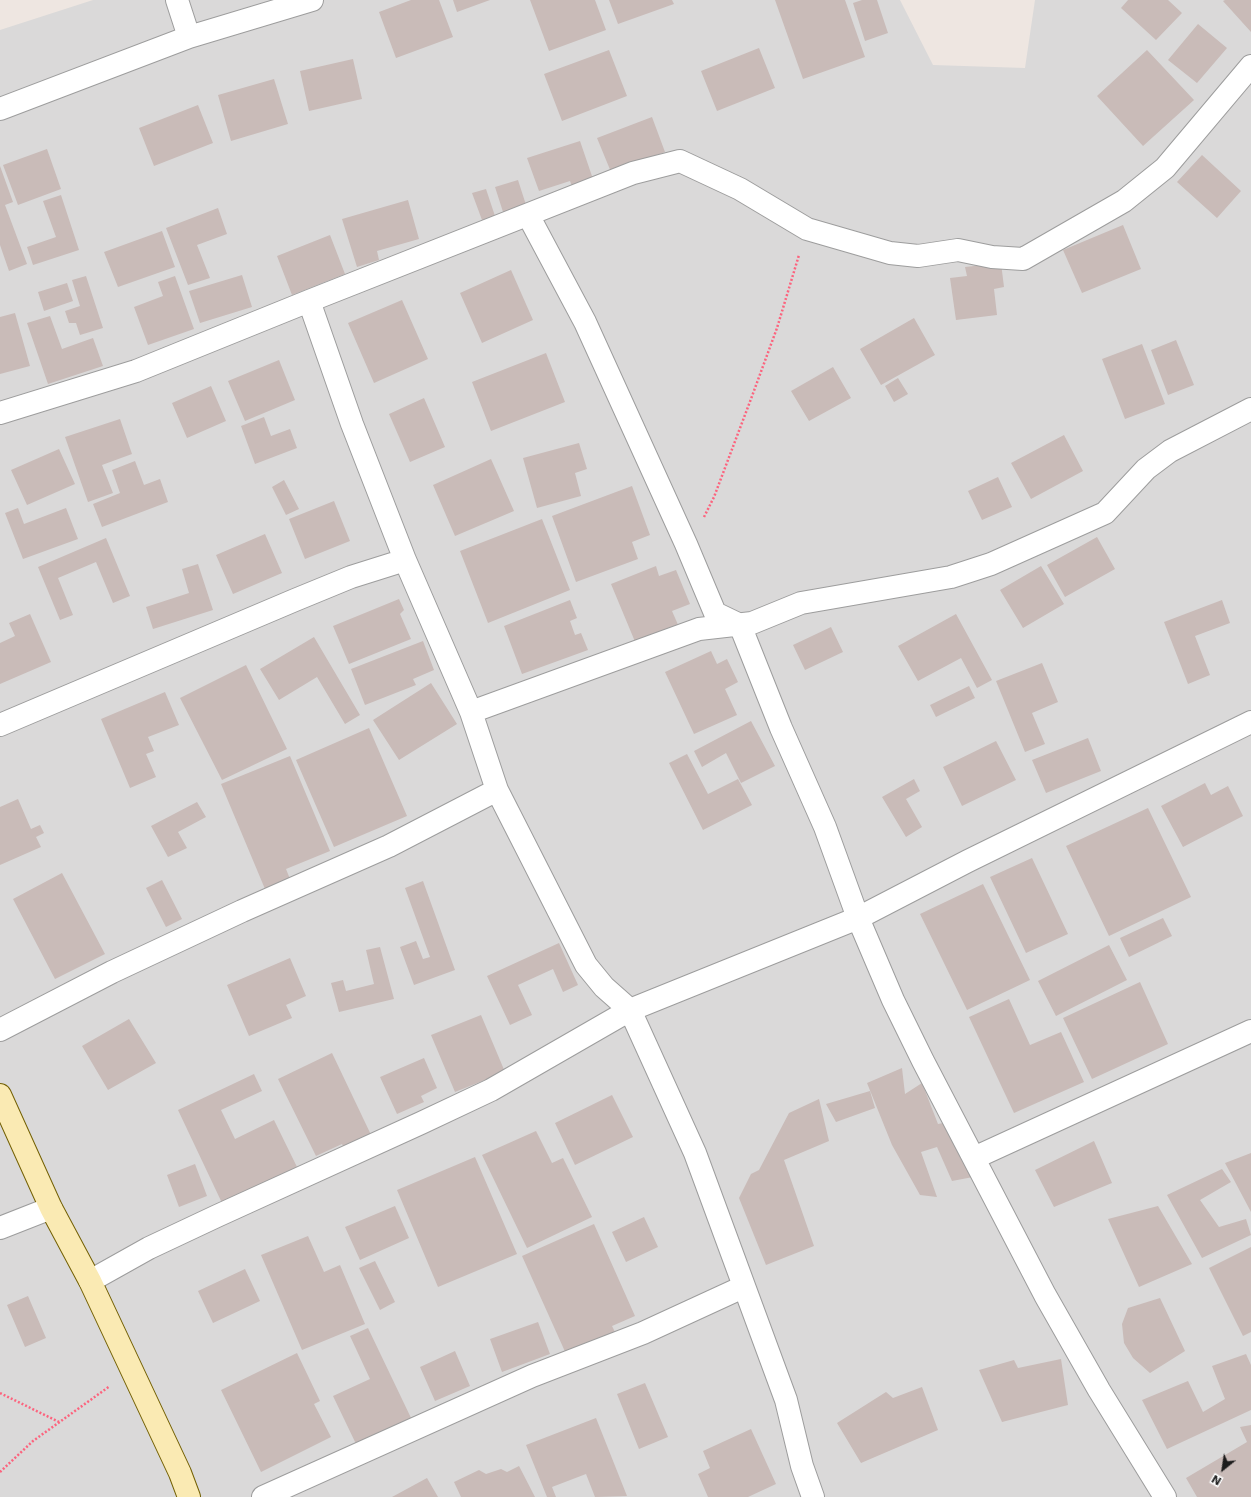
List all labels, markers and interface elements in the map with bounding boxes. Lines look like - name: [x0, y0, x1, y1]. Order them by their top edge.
- north arrow: [1203, 1449, 1243, 1489]
- text: N: [1210, 1472, 1224, 1488]

